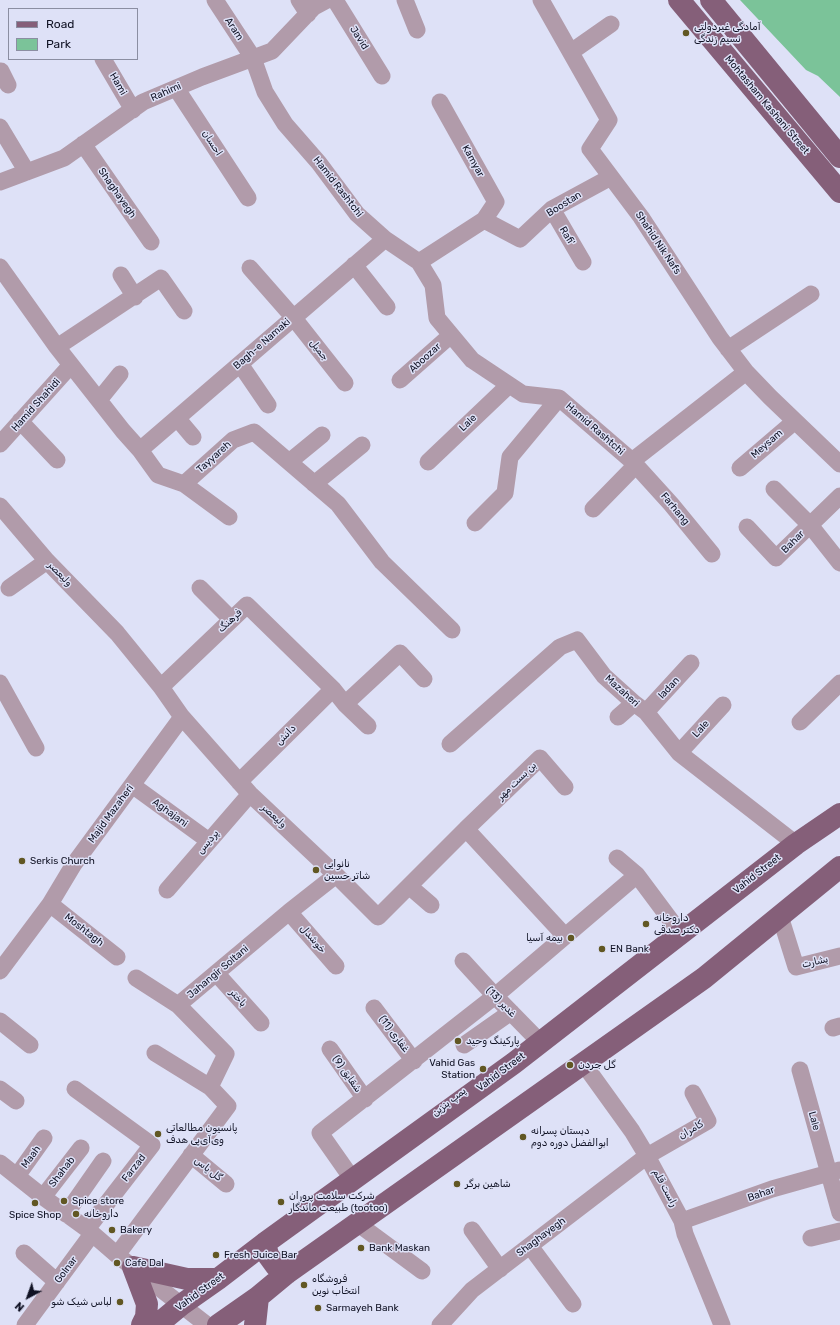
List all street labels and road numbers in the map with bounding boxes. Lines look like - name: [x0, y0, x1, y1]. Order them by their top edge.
- street label: Aram: [222, 15, 246, 43]
- street label: Javid: [347, 24, 371, 52]
- street label: Mohtasham Kashani Street: [722, 53, 812, 157]
- street label: Hami: [107, 71, 129, 97]
- street label: Rahimi: [149, 80, 183, 104]
- street label: احسان: [199, 128, 225, 158]
- street label: Kamyar: [459, 143, 487, 179]
- street label: Hamid Rashtchi: [311, 154, 365, 220]
- street label: Shaghayegh: [95, 166, 139, 220]
- street label: Boostan: [544, 189, 584, 219]
- street label: Shahid Nik Nafs: [633, 209, 683, 277]
- street label: Rafi': [557, 224, 577, 248]
- street label: Bagh-e Namaki: [231, 316, 293, 372]
- street label: جمیل: [307, 337, 331, 363]
- street label: Aboozar: [407, 341, 443, 375]
- street label: Hamid Shahidi: [9, 376, 63, 434]
- street label: Hamid Rashtchi: [563, 400, 627, 458]
- street label: Lale: [457, 412, 479, 434]
- street label: Meysam: [749, 427, 785, 461]
- street label: Tayyareh: [194, 438, 234, 476]
- street label: Farhang: [658, 490, 692, 528]
- street label: Bahar: [779, 528, 807, 556]
- street label: ولیعصر: [45, 559, 75, 589]
- street label: فرهنگ: [215, 607, 245, 635]
- street label: Mazaheri: [602, 672, 642, 710]
- street label: ladan: [656, 675, 682, 701]
- street label: Lale: [690, 718, 712, 740]
- street label: دانش: [273, 722, 299, 748]
- street label: بن بست مهر: [495, 759, 539, 803]
- street label: Majid Mazaheri: [86, 783, 136, 845]
- street label: Aghajani: [150, 796, 190, 830]
- street label: ولیعصر: [259, 801, 289, 831]
- street label: پردیس: [195, 828, 221, 856]
- street label: Vahid Street: [731, 852, 783, 896]
- street label: Moshtagh: [62, 911, 106, 949]
- street label: خوشدل: [297, 922, 329, 956]
- street label: Jahangir Soltani: [185, 943, 251, 1001]
- street label: بشارت: [801, 953, 829, 971]
- street label: غدیر (13): [484, 984, 518, 1020]
- street label: باختر: [227, 987, 249, 1009]
- street label: غفاری (11): [376, 1013, 412, 1055]
- street label: Vahid Street: [474, 1050, 528, 1094]
- street label: شقایق (9): [330, 1053, 364, 1095]
- street label: پمپ بنزین: [430, 1085, 468, 1119]
- street label: Lale: [806, 1110, 822, 1132]
- street label: کامران: [676, 1118, 706, 1142]
- street label: Maah: [19, 1143, 43, 1171]
- street label: Farzad: [120, 1152, 148, 1184]
- street label: Shahab: [46, 1154, 78, 1190]
- street label: گل یاس: [192, 1154, 224, 1184]
- street label: راست قلم: [650, 1167, 680, 1209]
- street label: Bahar: [746, 1184, 776, 1204]
- street label: Shaghayegh: [514, 1215, 568, 1259]
- street label: Golnar: [52, 1254, 80, 1286]
- street label: Vahid Street: [173, 1270, 227, 1314]

